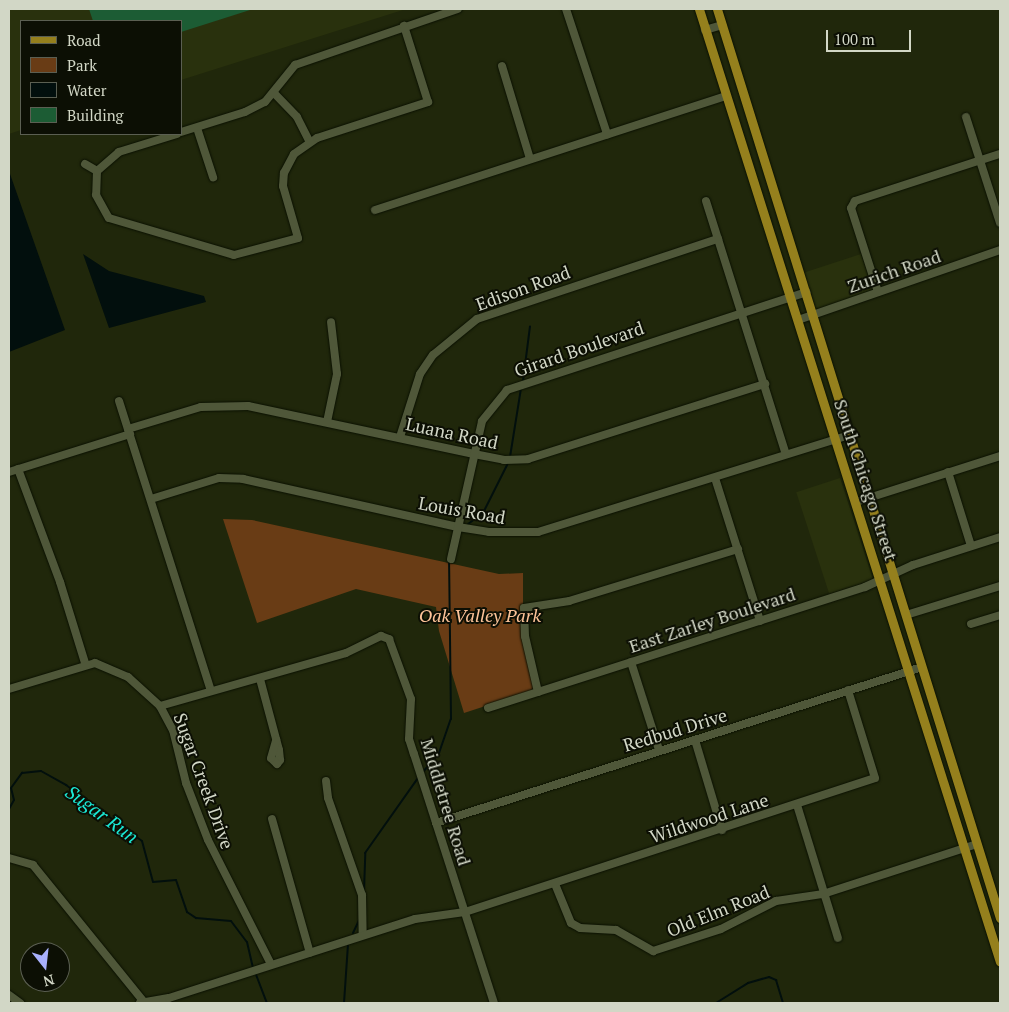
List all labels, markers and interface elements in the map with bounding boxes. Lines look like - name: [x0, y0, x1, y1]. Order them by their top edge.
- legend: [20, 20, 182, 135]
- scale bar: [829, 20, 914, 52]
- text: 100 m: [834, 29, 875, 49]
- text: Road: [67, 30, 100, 50]
- text: Park: [67, 55, 97, 75]
- text: Water: [67, 80, 106, 100]
- text: Building: [67, 105, 124, 125]
- street label: Zurich Road: [845, 245, 943, 297]
- street label: Edison Road: [473, 261, 573, 315]
- street label: Girard Boulevard: [511, 317, 647, 381]
- street label: South Chicago Street: [830, 397, 902, 563]
- street label: Luana Road: [404, 413, 500, 453]
- street label: Louis Road: [417, 492, 507, 528]
- street label: East Zarley Boulevard: [626, 583, 798, 657]
- park label: Oak Valley Park: [419, 604, 541, 626]
- street label: Redbud Drive: [620, 704, 730, 756]
- street label: Sugar Creek Drive: [169, 710, 239, 852]
- street label: Middletree Road: [416, 736, 476, 868]
- water label: Sugar Run: [61, 780, 143, 848]
- street label: Wildwood Lane: [647, 789, 771, 847]
- street label: Old Elm Road: [663, 881, 773, 941]
- north arrow: [20, 942, 70, 992]
- text: N: [41, 970, 57, 992]

